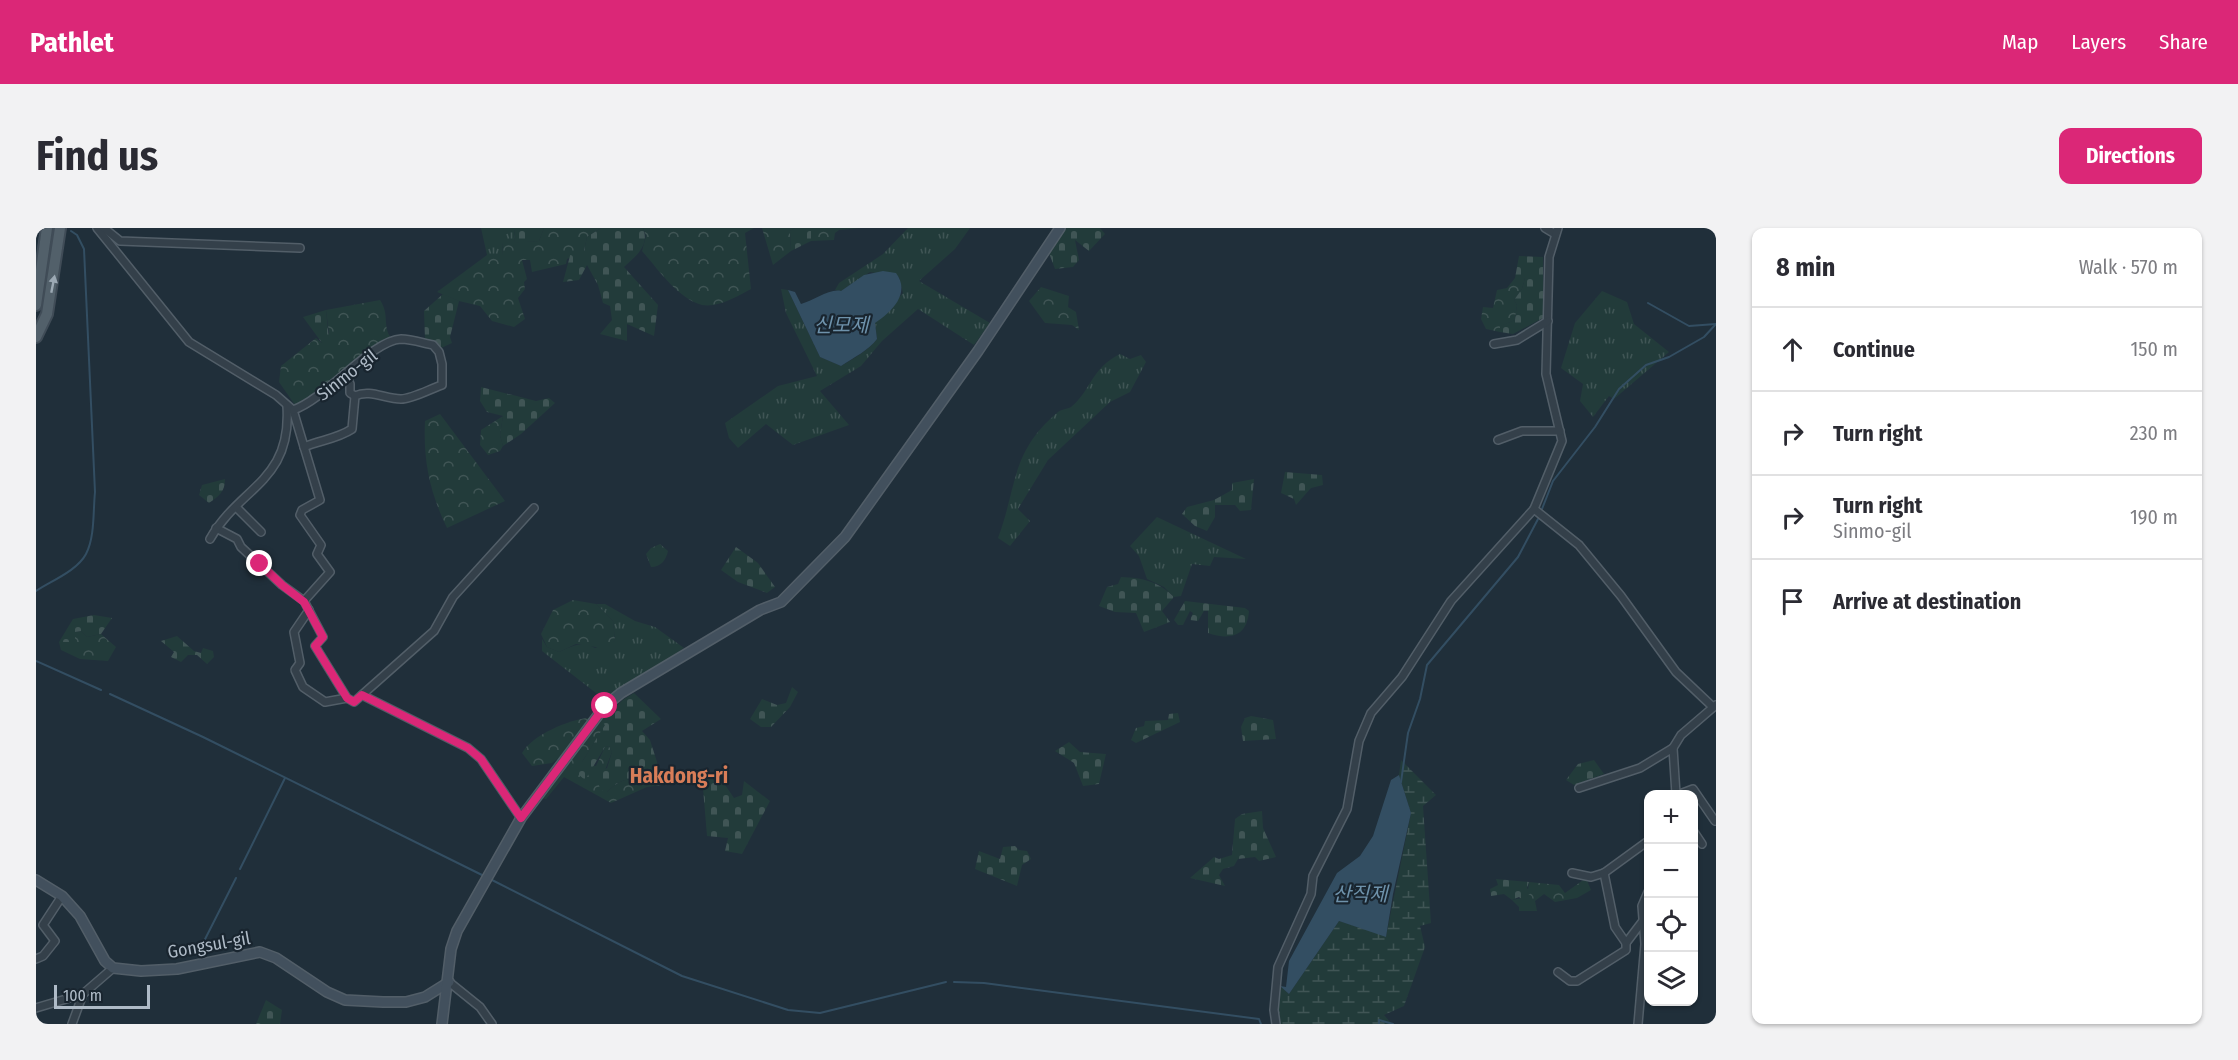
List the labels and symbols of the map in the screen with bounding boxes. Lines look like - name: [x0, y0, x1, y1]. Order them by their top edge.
- one-way arrow: [49, 274, 58, 293]
- water label: 신모제: [813, 313, 871, 337]
- street label: Sinmo-gil: [312, 344, 382, 405]
- route end: [246, 550, 272, 576]
- route start: [591, 692, 617, 718]
- district label: Hakdong-ri: [630, 763, 728, 789]
- water label: 산직제: [1332, 882, 1390, 906]
- street label: Gongsul-gil: [166, 927, 252, 963]
- scale bar: [54, 982, 150, 1010]

